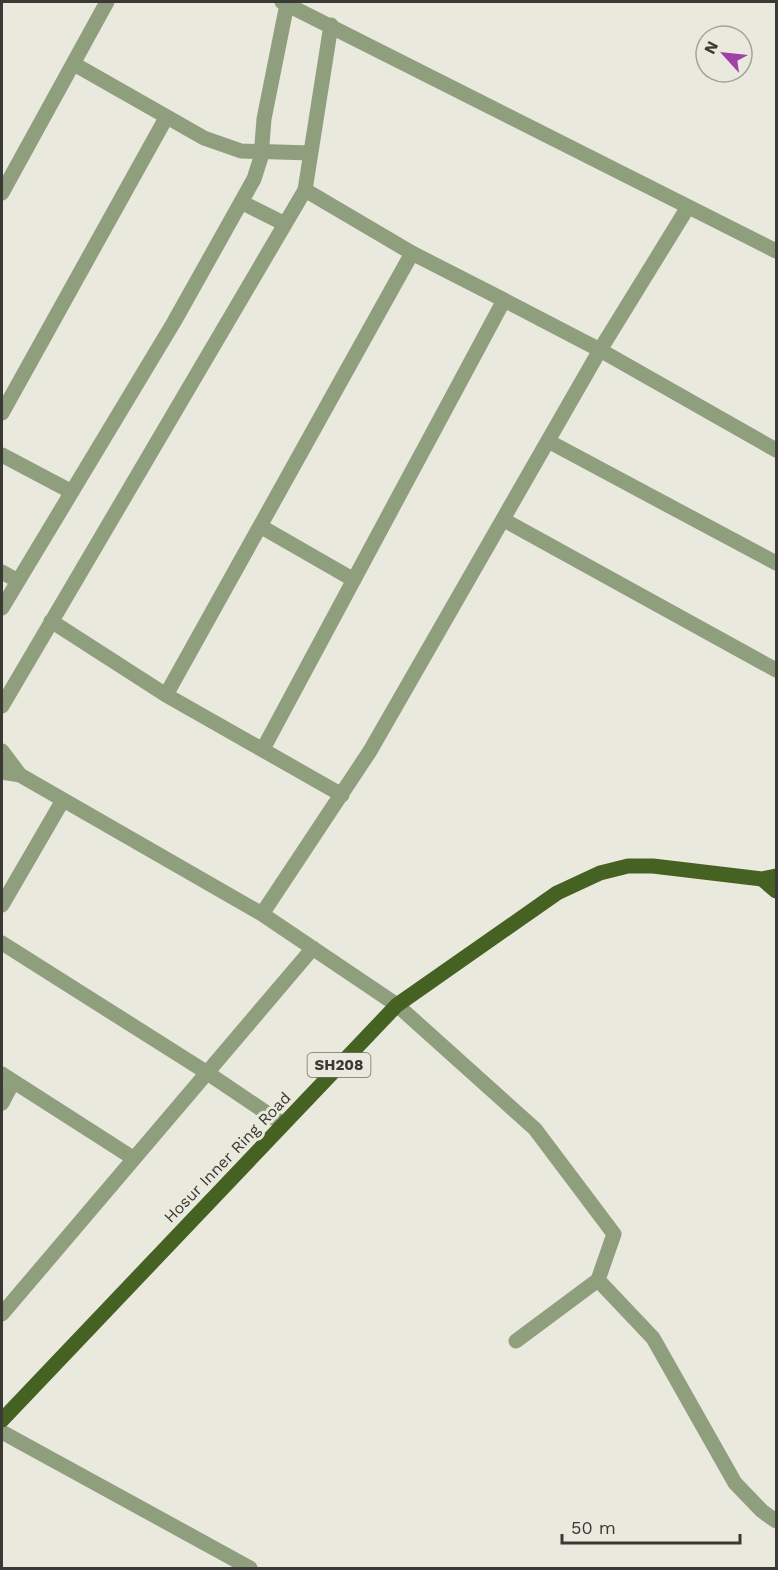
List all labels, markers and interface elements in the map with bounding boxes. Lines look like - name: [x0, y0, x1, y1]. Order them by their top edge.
- north arrow: [694, 24, 754, 84]
- text: N: [700, 38, 722, 57]
- road number: SH208: [308, 1053, 370, 1077]
- street label: Hosur Inner Ring Road: [160, 1088, 295, 1227]
- scale bar: [562, 1507, 740, 1545]
- text: 50 m: [571, 1517, 616, 1538]

